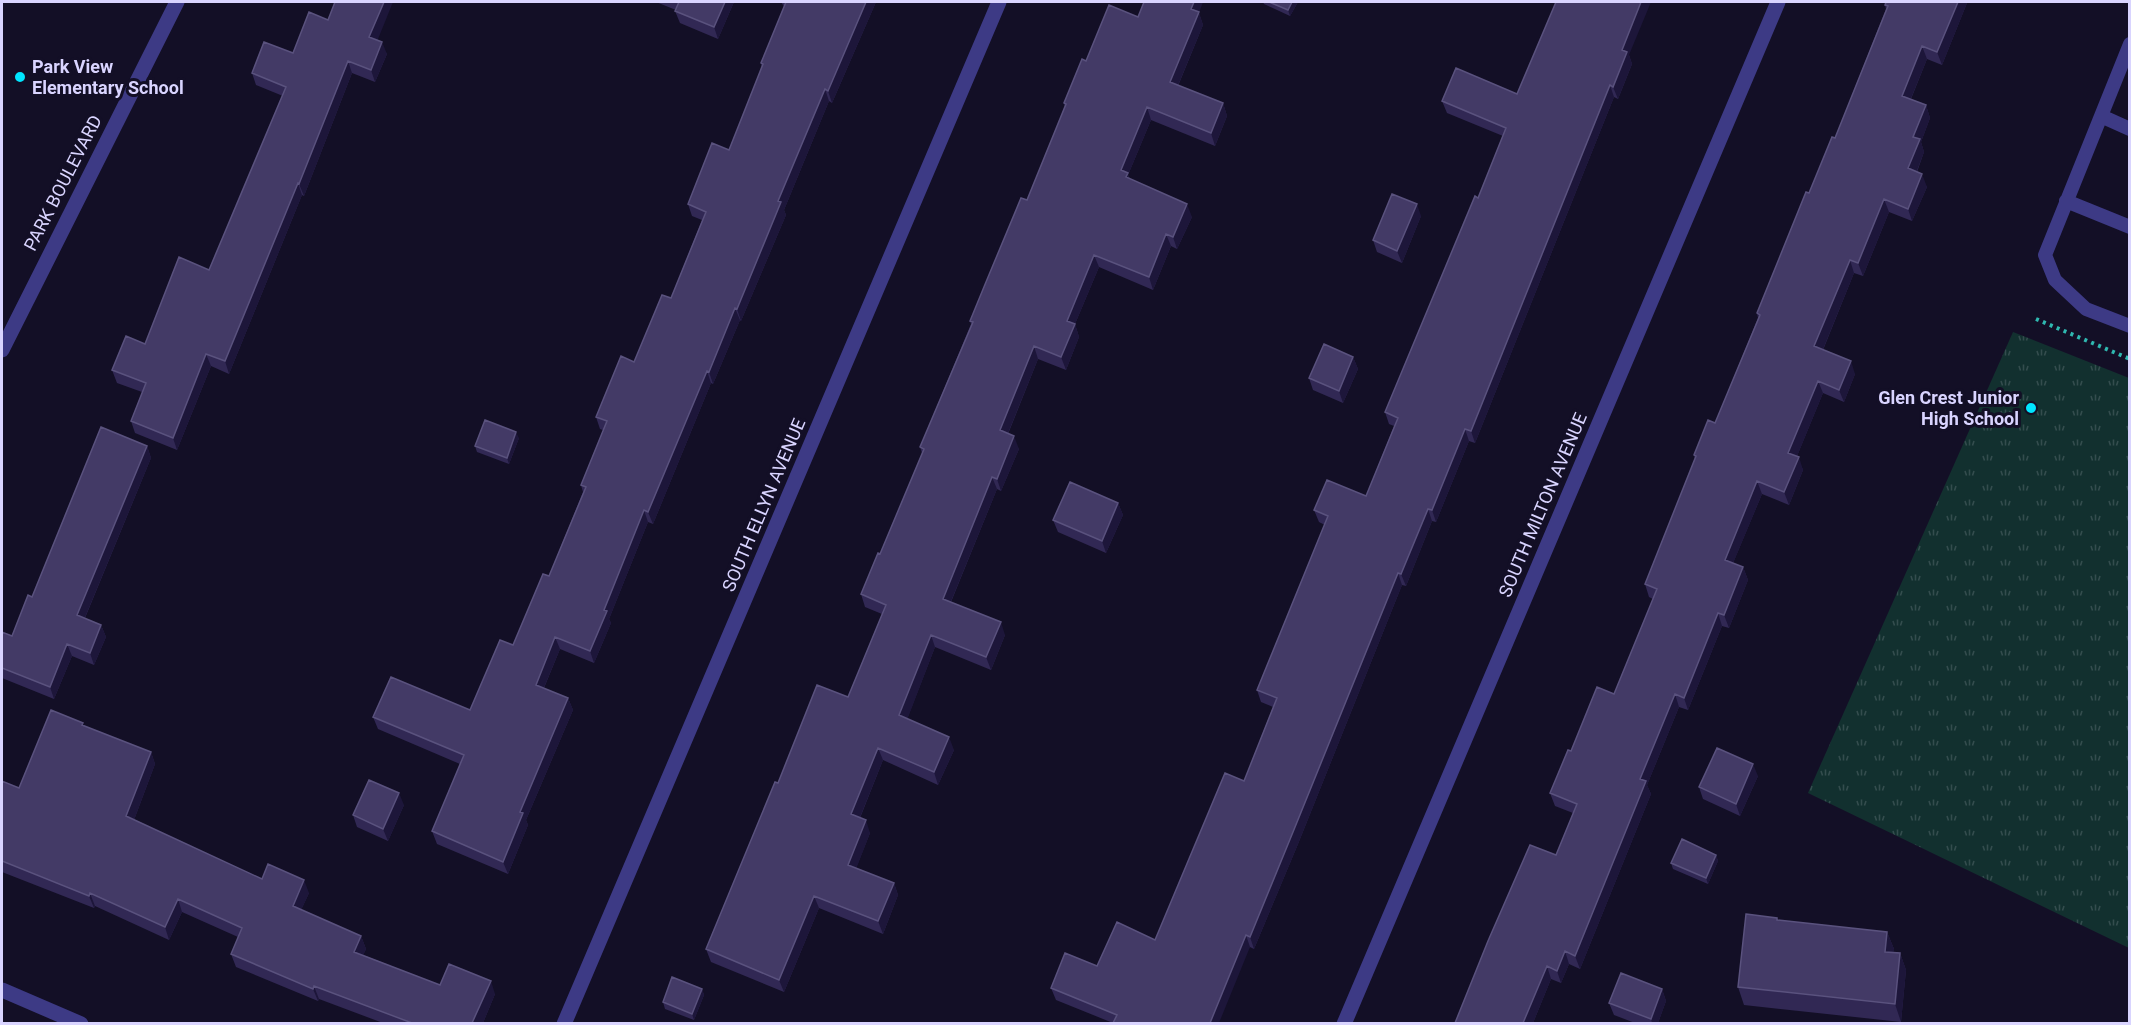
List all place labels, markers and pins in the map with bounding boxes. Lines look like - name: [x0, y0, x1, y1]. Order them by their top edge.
- place label: Park View Elementary School: [32, 56, 184, 98]
- marker: Park View Elementary School: [13, 70, 27, 84]
- place label: Glen Crest Junior High School: [1878, 387, 2019, 429]
- marker: Glen Crest Junior High School: [2024, 401, 2038, 415]

